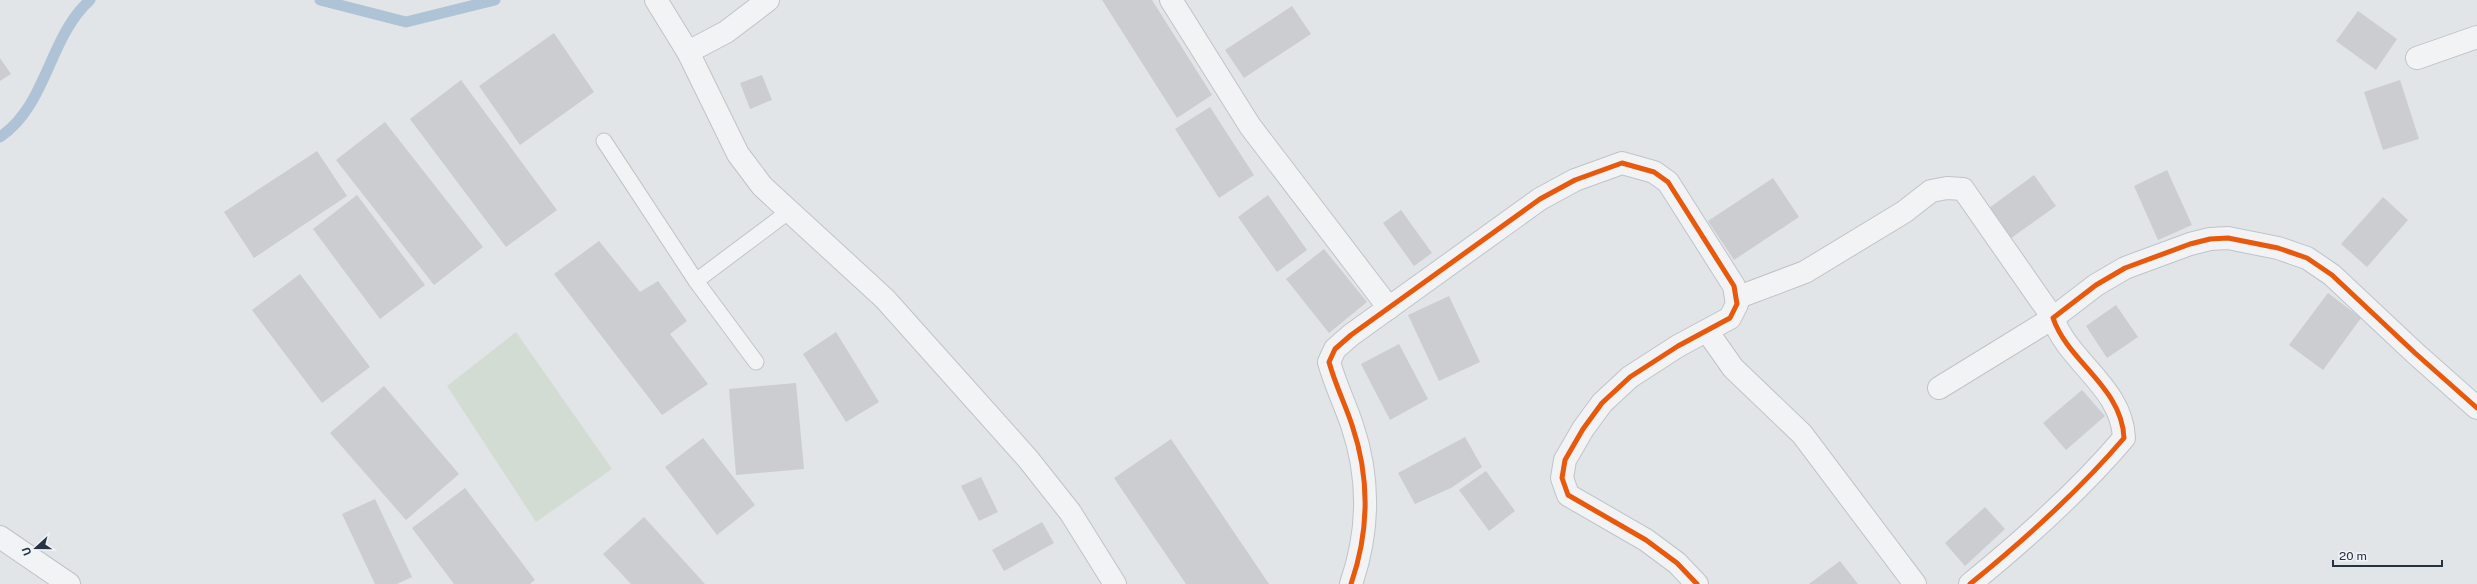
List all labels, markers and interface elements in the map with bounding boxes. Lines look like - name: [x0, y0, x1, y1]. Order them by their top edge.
- north arrow: [16, 528, 56, 568]
- scale bar: [2333, 542, 2442, 568]
- text: U: [20, 546, 34, 557]
- text: 20 m: [2339, 549, 2367, 563]

